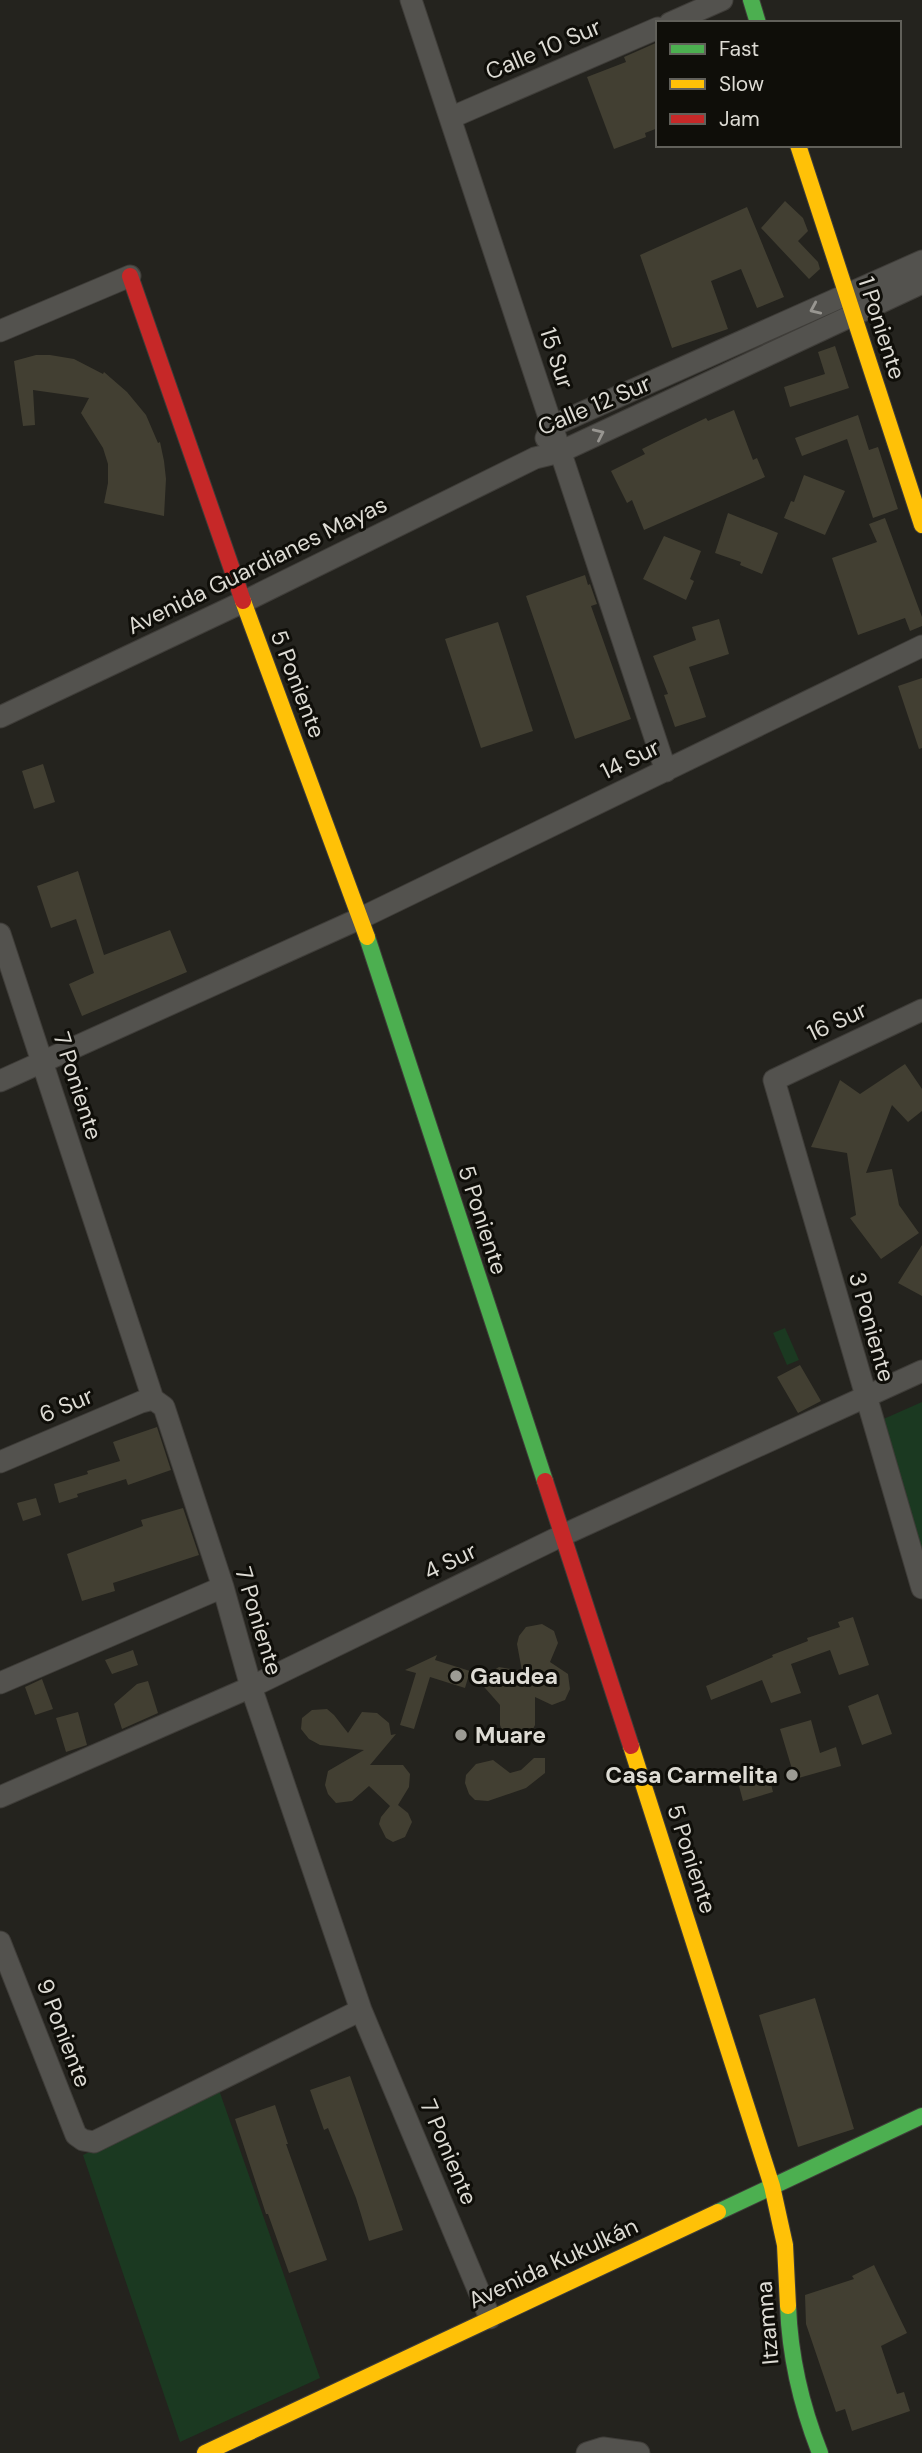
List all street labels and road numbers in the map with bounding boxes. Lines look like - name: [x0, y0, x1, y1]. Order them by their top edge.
- street label: Calle 10 Sur: [481, 11, 605, 87]
- street label: 1 Poniente: [851, 273, 913, 383]
- street label: 15 Sur: [533, 324, 581, 392]
- street label: Calle 12 Sur: [533, 368, 655, 442]
- street label: Avenida Guardianes Mayas: [122, 489, 392, 641]
- street label: 5 Poniente: [264, 626, 332, 742]
- street label: 14 Sur: [595, 732, 665, 786]
- street label: 16 Sur: [802, 994, 872, 1048]
- street label: 7 Poniente: [47, 1028, 109, 1144]
- street label: 5 Poniente: [451, 1162, 515, 1278]
- street label: 3 Poniente: [842, 1269, 902, 1385]
- street label: 6 Sur: [35, 1380, 97, 1430]
- street label: 4 Sur: [419, 1535, 481, 1587]
- street label: 7 Poniente: [228, 1563, 290, 1679]
- street label: 5 Poniente: [660, 1801, 724, 1917]
- street label: 9 Poniente: [30, 1975, 98, 2091]
- street label: 7 Poniente: [413, 2095, 485, 2209]
- street label: Avenida Kukulkán: [463, 2211, 643, 2315]
- street label: Itzamna: [748, 2280, 786, 2366]

